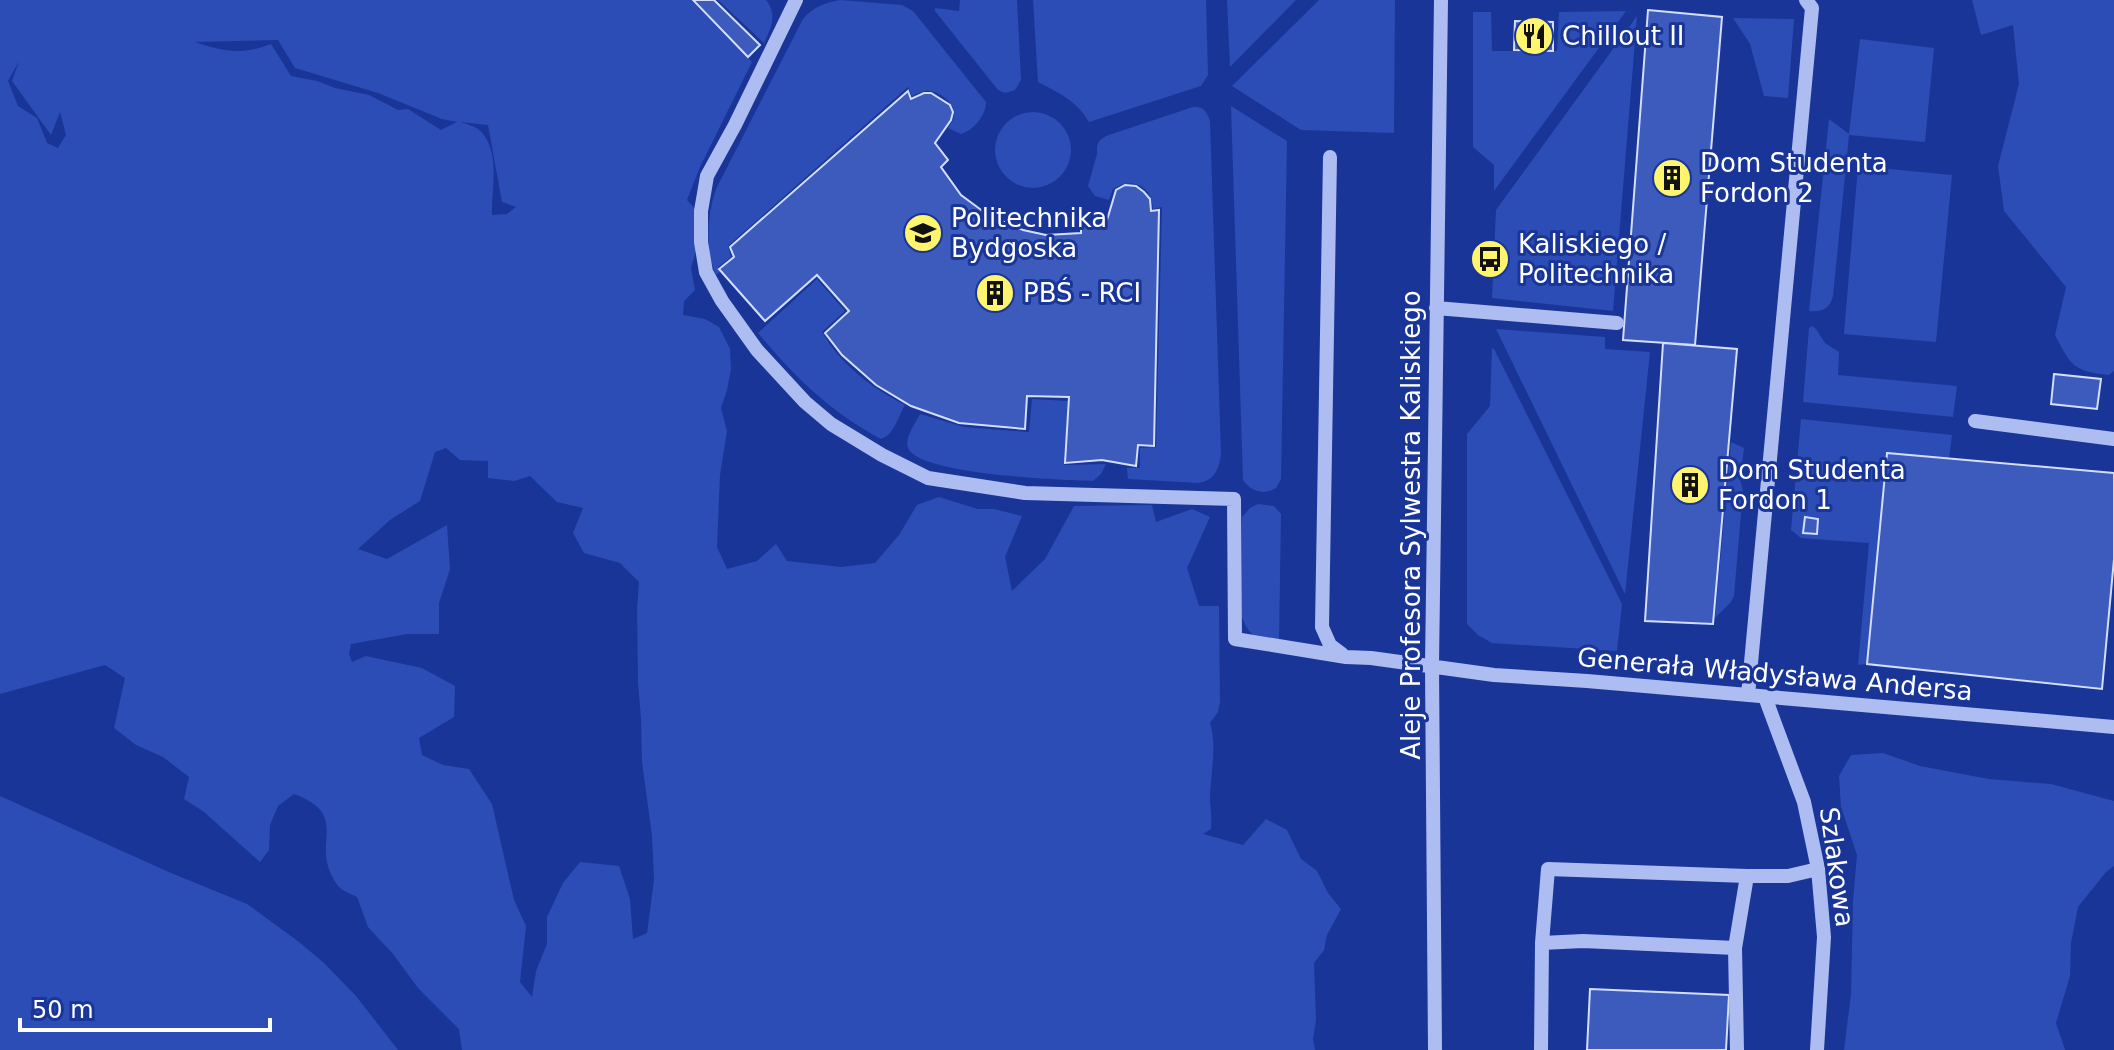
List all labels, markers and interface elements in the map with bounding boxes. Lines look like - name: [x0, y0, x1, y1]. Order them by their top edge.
- restaurant icon: Chillout II: [1513, 15, 1555, 57]
- place label: Chillout II: [1562, 21, 1684, 51]
- place label: Dom Studenta Fordon 2: [1700, 148, 1888, 208]
- building icon: Dom Studenta Fordon 2: [1651, 157, 1693, 199]
- place label: Politechnika Bydgoska: [951, 203, 1107, 263]
- school or university icon: Politechnika Bydgoska: [902, 212, 944, 254]
- place label: Kaliskiego / Politechnika: [1518, 229, 1674, 289]
- bus stop icon: Kaliskiego / Politechnika: [1469, 238, 1511, 280]
- building icon: PBŚ - RCI: [974, 272, 1016, 314]
- place label: PBŚ - RCI: [1023, 277, 1141, 308]
- street label: Aleje Profesora Sylwestra Kaliskiego: [1396, 290, 1426, 760]
- place label: Dom Studenta Fordon 1: [1718, 455, 1906, 515]
- building icon: Dom Studenta Fordon 1: [1669, 464, 1711, 506]
- street label: Generała Władysława Andersa: [1576, 642, 1974, 706]
- street label: Szlakowa: [1814, 805, 1860, 929]
- scale bar: [20, 982, 270, 1032]
- text: 50 m: [32, 996, 94, 1024]

